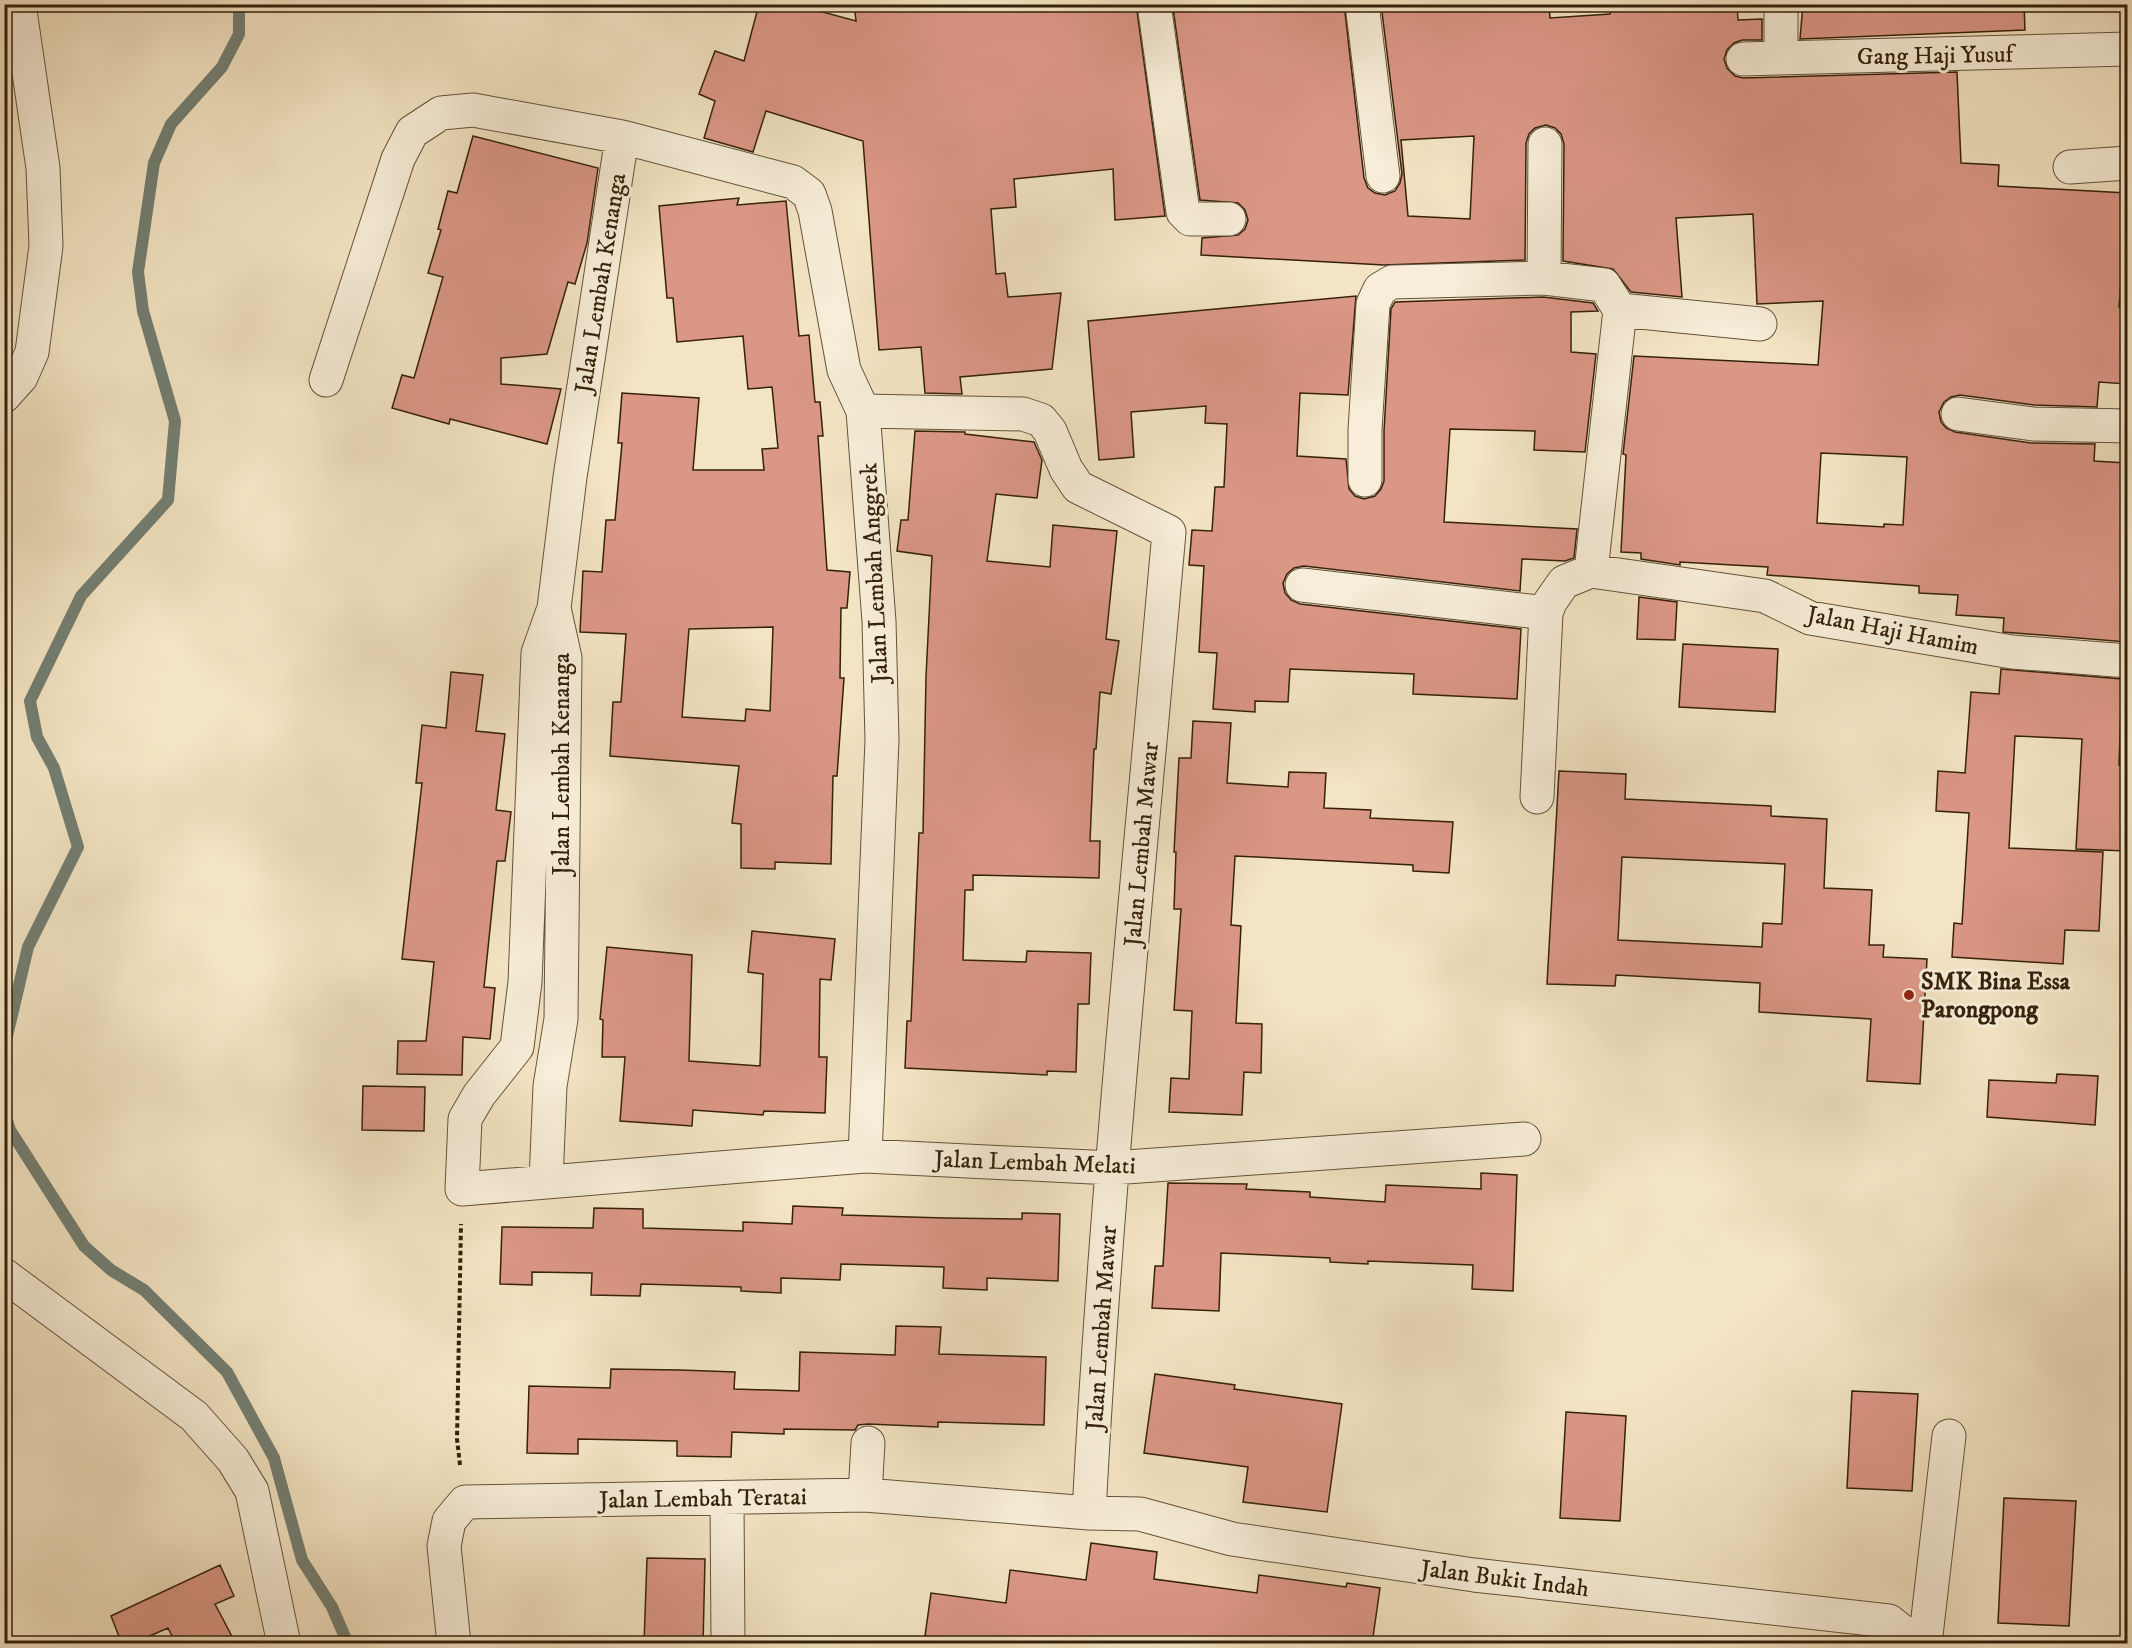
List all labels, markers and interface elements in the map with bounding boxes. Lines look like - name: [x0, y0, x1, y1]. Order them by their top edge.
- street label: Gang Haji Yusuf: [1857, 40, 2017, 72]
- street label: Jalan Lembah Kenanga: [568, 170, 633, 397]
- street label: Jalan Lembah Anggrek: [854, 462, 896, 686]
- street label: Jalan Haji Hamim: [1802, 599, 1981, 662]
- street label: Jalan Lembah Kenanga: [547, 652, 577, 877]
- street label: Jalan Lembah Mawar: [1118, 741, 1166, 950]
- place label: SMK Bina Essa Parongpong: [1921, 967, 2071, 1025]
- marker: SMK Bina Essa Parongpong: [1902, 988, 1916, 1002]
- street label: Jalan Lembah Melati: [932, 1144, 1136, 1182]
- street label: Jalan Lembah Mawar: [1080, 1225, 1124, 1433]
- street label: Jalan Lembah Teratai: [597, 1482, 807, 1516]
- street label: Jalan Bukit Indah: [1417, 1554, 1591, 1604]

